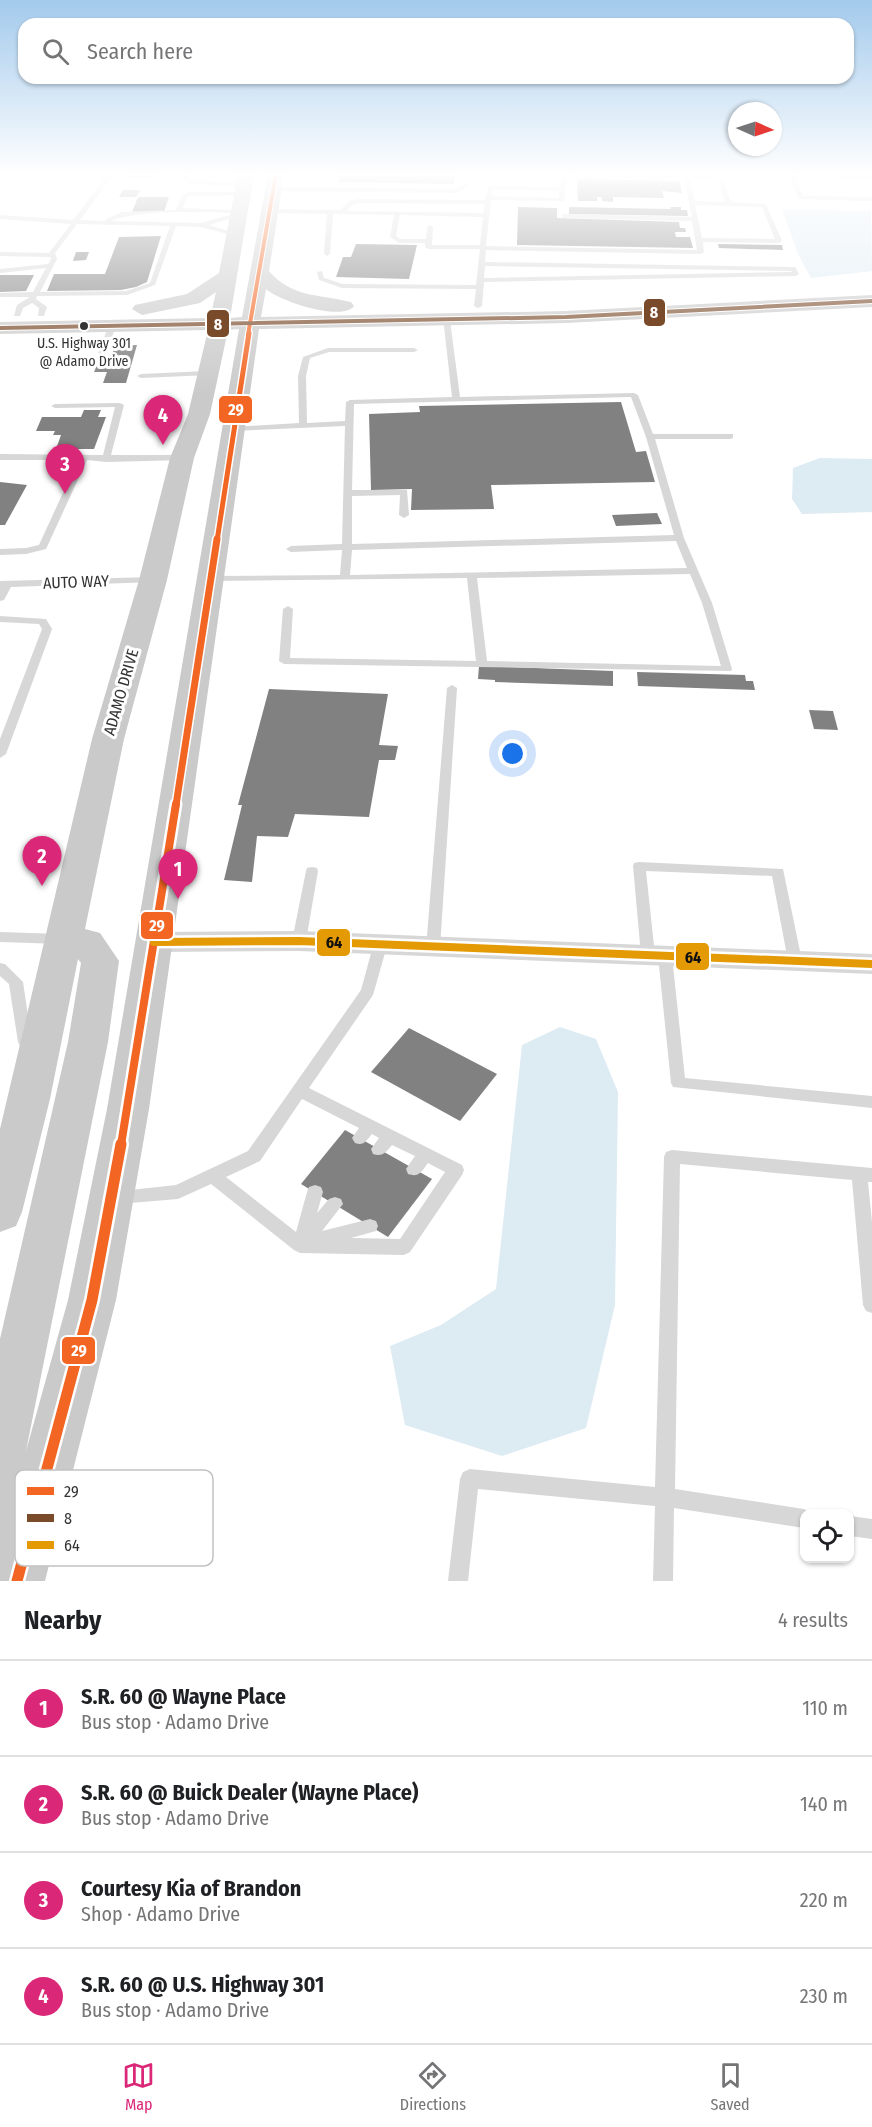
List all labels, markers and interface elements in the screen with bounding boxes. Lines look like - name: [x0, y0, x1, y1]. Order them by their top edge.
- search box: [18, 18, 854, 84]
- icon: search: [39, 35, 72, 68]
- text: Search here: [87, 38, 193, 65]
- north arrow: [728, 102, 782, 156]
- line badge: 8: [643, 298, 666, 327]
- text: 8: [650, 303, 659, 322]
- line badge: 8: [206, 309, 230, 338]
- text: 8: [214, 315, 223, 334]
- marker: U.S. Highway 301 @ Adamo Drive: [78, 320, 90, 332]
- place label: U.S. Highway 301 @ Adamo Drive: [37, 335, 131, 370]
- line badge: 29: [218, 395, 253, 424]
- pin: 4: [144, 396, 182, 445]
- text: 29: [227, 400, 244, 419]
- pin: 3: [46, 444, 84, 494]
- street label: AUTO WAY: [43, 571, 109, 593]
- street label: ADAMO DRIVE: [100, 647, 142, 737]
- your location: [498, 739, 527, 768]
- pin: 2: [22, 836, 62, 886]
- pin: 1: [158, 850, 198, 899]
- line badge: 29: [140, 911, 174, 940]
- text: 29: [148, 916, 165, 935]
- line badge: 64: [316, 928, 351, 957]
- text: 64: [326, 933, 342, 952]
- line badge: 64: [675, 942, 710, 971]
- text: 64: [685, 948, 701, 967]
- line badge: 29: [61, 1336, 96, 1365]
- text: 29: [70, 1341, 87, 1360]
- legend: [15, 1470, 213, 1566]
- text: 29: [64, 1482, 79, 1501]
- text: 8: [64, 1509, 72, 1528]
- map controls: [800, 1509, 854, 1563]
- button: locate: [800, 1509, 854, 1563]
- text: 64: [64, 1536, 80, 1555]
- text: Nearby: [24, 1605, 101, 1636]
- text: 4 results: [778, 1608, 848, 1632]
- text: S.R. 60 @ Wayne Place: [81, 1683, 286, 1710]
- text: 1: [39, 1696, 48, 1720]
- text: 110 m: [802, 1696, 848, 1720]
- text: Bus stop · Adamo Drive: [81, 1710, 269, 1734]
- text: S.R. 60 @ Buick Dealer (Wayne Place): [81, 1779, 418, 1806]
- text: 2: [39, 1792, 48, 1816]
- text: 140 m: [800, 1792, 848, 1816]
- text: Bus stop · Adamo Drive: [81, 1806, 269, 1830]
- text: Courtesy Kia of Brandon: [81, 1875, 301, 1902]
- text: 3: [39, 1888, 48, 1912]
- text: 220 m: [800, 1888, 848, 1912]
- text: Shop · Adamo Drive: [81, 1902, 240, 1926]
- text: S.R. 60 @ U.S. Highway 301: [81, 1971, 324, 1998]
- text: 4: [38, 1984, 49, 2008]
- text: 230 m: [800, 1984, 848, 2008]
- text: Bus stop · Adamo Drive: [81, 1998, 269, 2022]
- tab: Map: [122, 2059, 155, 2114]
- tab: Directions: [400, 2059, 466, 2114]
- tab: Saved: [711, 2059, 750, 2114]

